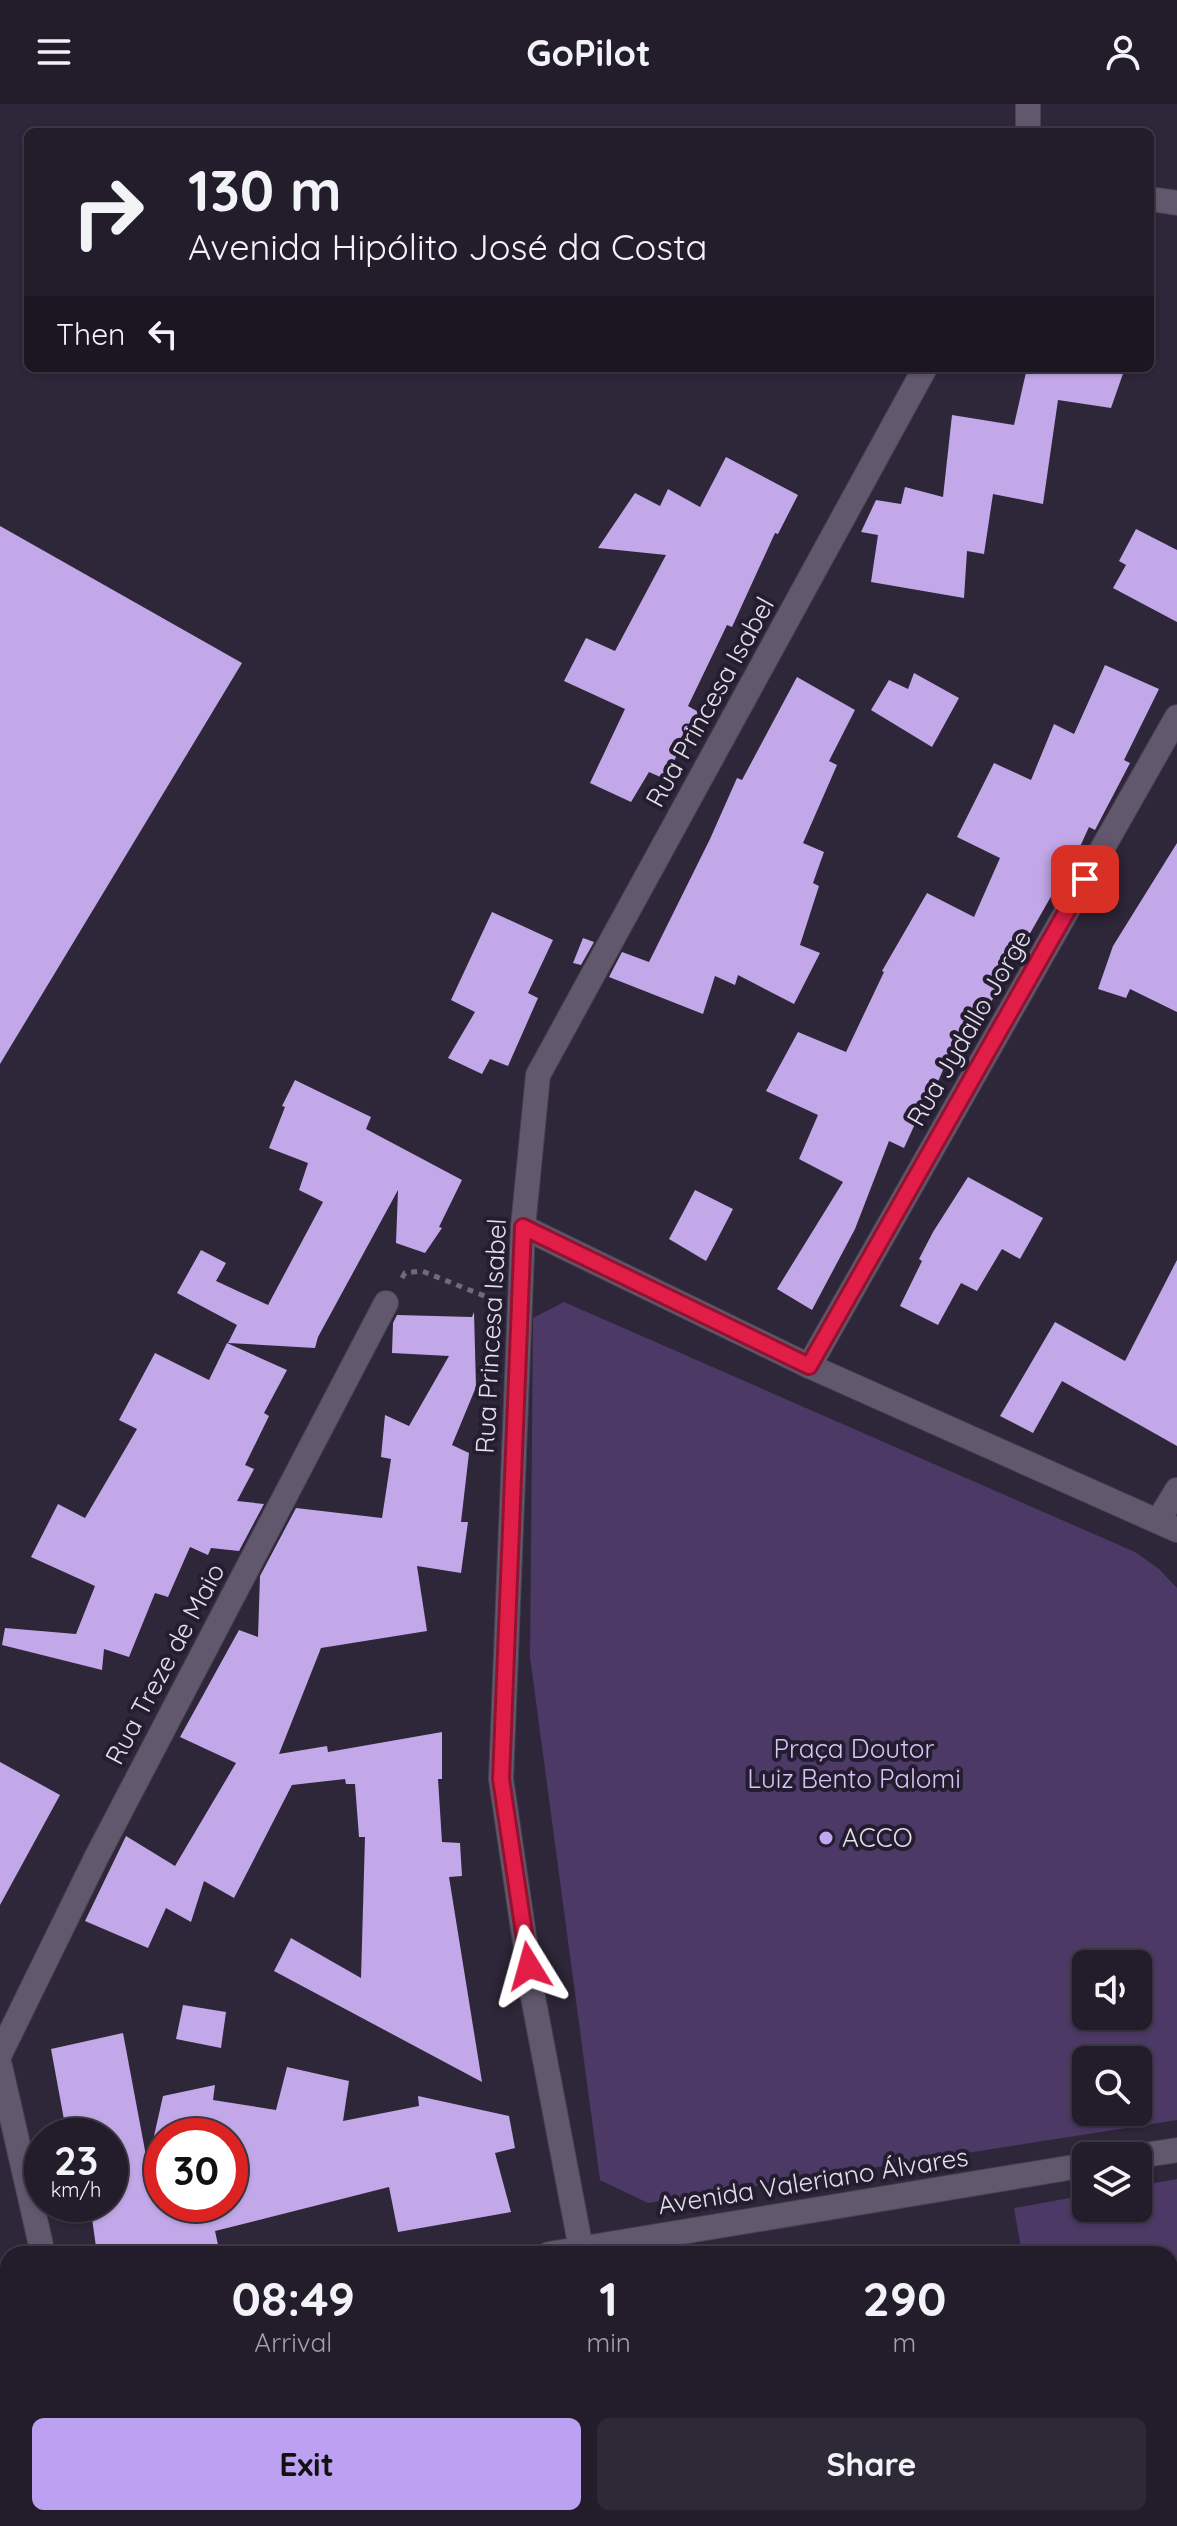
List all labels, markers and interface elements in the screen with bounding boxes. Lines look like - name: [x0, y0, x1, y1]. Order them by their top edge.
- icon: menu: [32, 30, 76, 74]
- text: GoPilot: [526, 30, 651, 75]
- icon: person: [1101, 30, 1145, 74]
- text: 130 m: [188, 155, 342, 225]
- icon: right: [56, 160, 160, 264]
- text: Avenida Hipólito José da Costa: [188, 224, 707, 269]
- icon: left: [141, 312, 185, 356]
- text: Then: [56, 315, 125, 353]
- street label: Rua Princesa Isabel: [638, 591, 781, 813]
- pin: [1051, 845, 1119, 913]
- icon: arrive: [1063, 857, 1107, 901]
- street label: Rua Jydallo Jorge: [899, 924, 1038, 1132]
- street label: Rua Princesa Isabel: [468, 1218, 513, 1454]
- street label: Rua Treze de Maio: [98, 1558, 232, 1770]
- park label: Praça Doutor Luiz Bento Palomi: [747, 1732, 961, 1795]
- place label: ACCO: [842, 1821, 913, 1854]
- marker: ACCO: [817, 1829, 835, 1847]
- position arrow: [487, 1924, 571, 2008]
- map controls: [1072, 1950, 1152, 2222]
- button: sound: [1072, 1950, 1152, 2030]
- button: search: [1072, 2046, 1152, 2126]
- speed limit sign: 30: [144, 2118, 248, 2222]
- text: 23: [54, 2135, 98, 2185]
- street label: Avenida Valeriano Álvares: [655, 2140, 970, 2221]
- button: layers: [1072, 2142, 1152, 2222]
- text: km/h: [51, 2177, 101, 2202]
- text: 08:49: [232, 2268, 355, 2328]
- text: 1: [599, 2268, 618, 2328]
- text: 290: [862, 2268, 946, 2328]
- text: Arrival: [254, 2326, 332, 2359]
- text: min: [587, 2326, 631, 2359]
- text: m: [893, 2326, 916, 2359]
- button: Exit: [32, 2418, 581, 2510]
- button: Share: [597, 2418, 1146, 2510]

